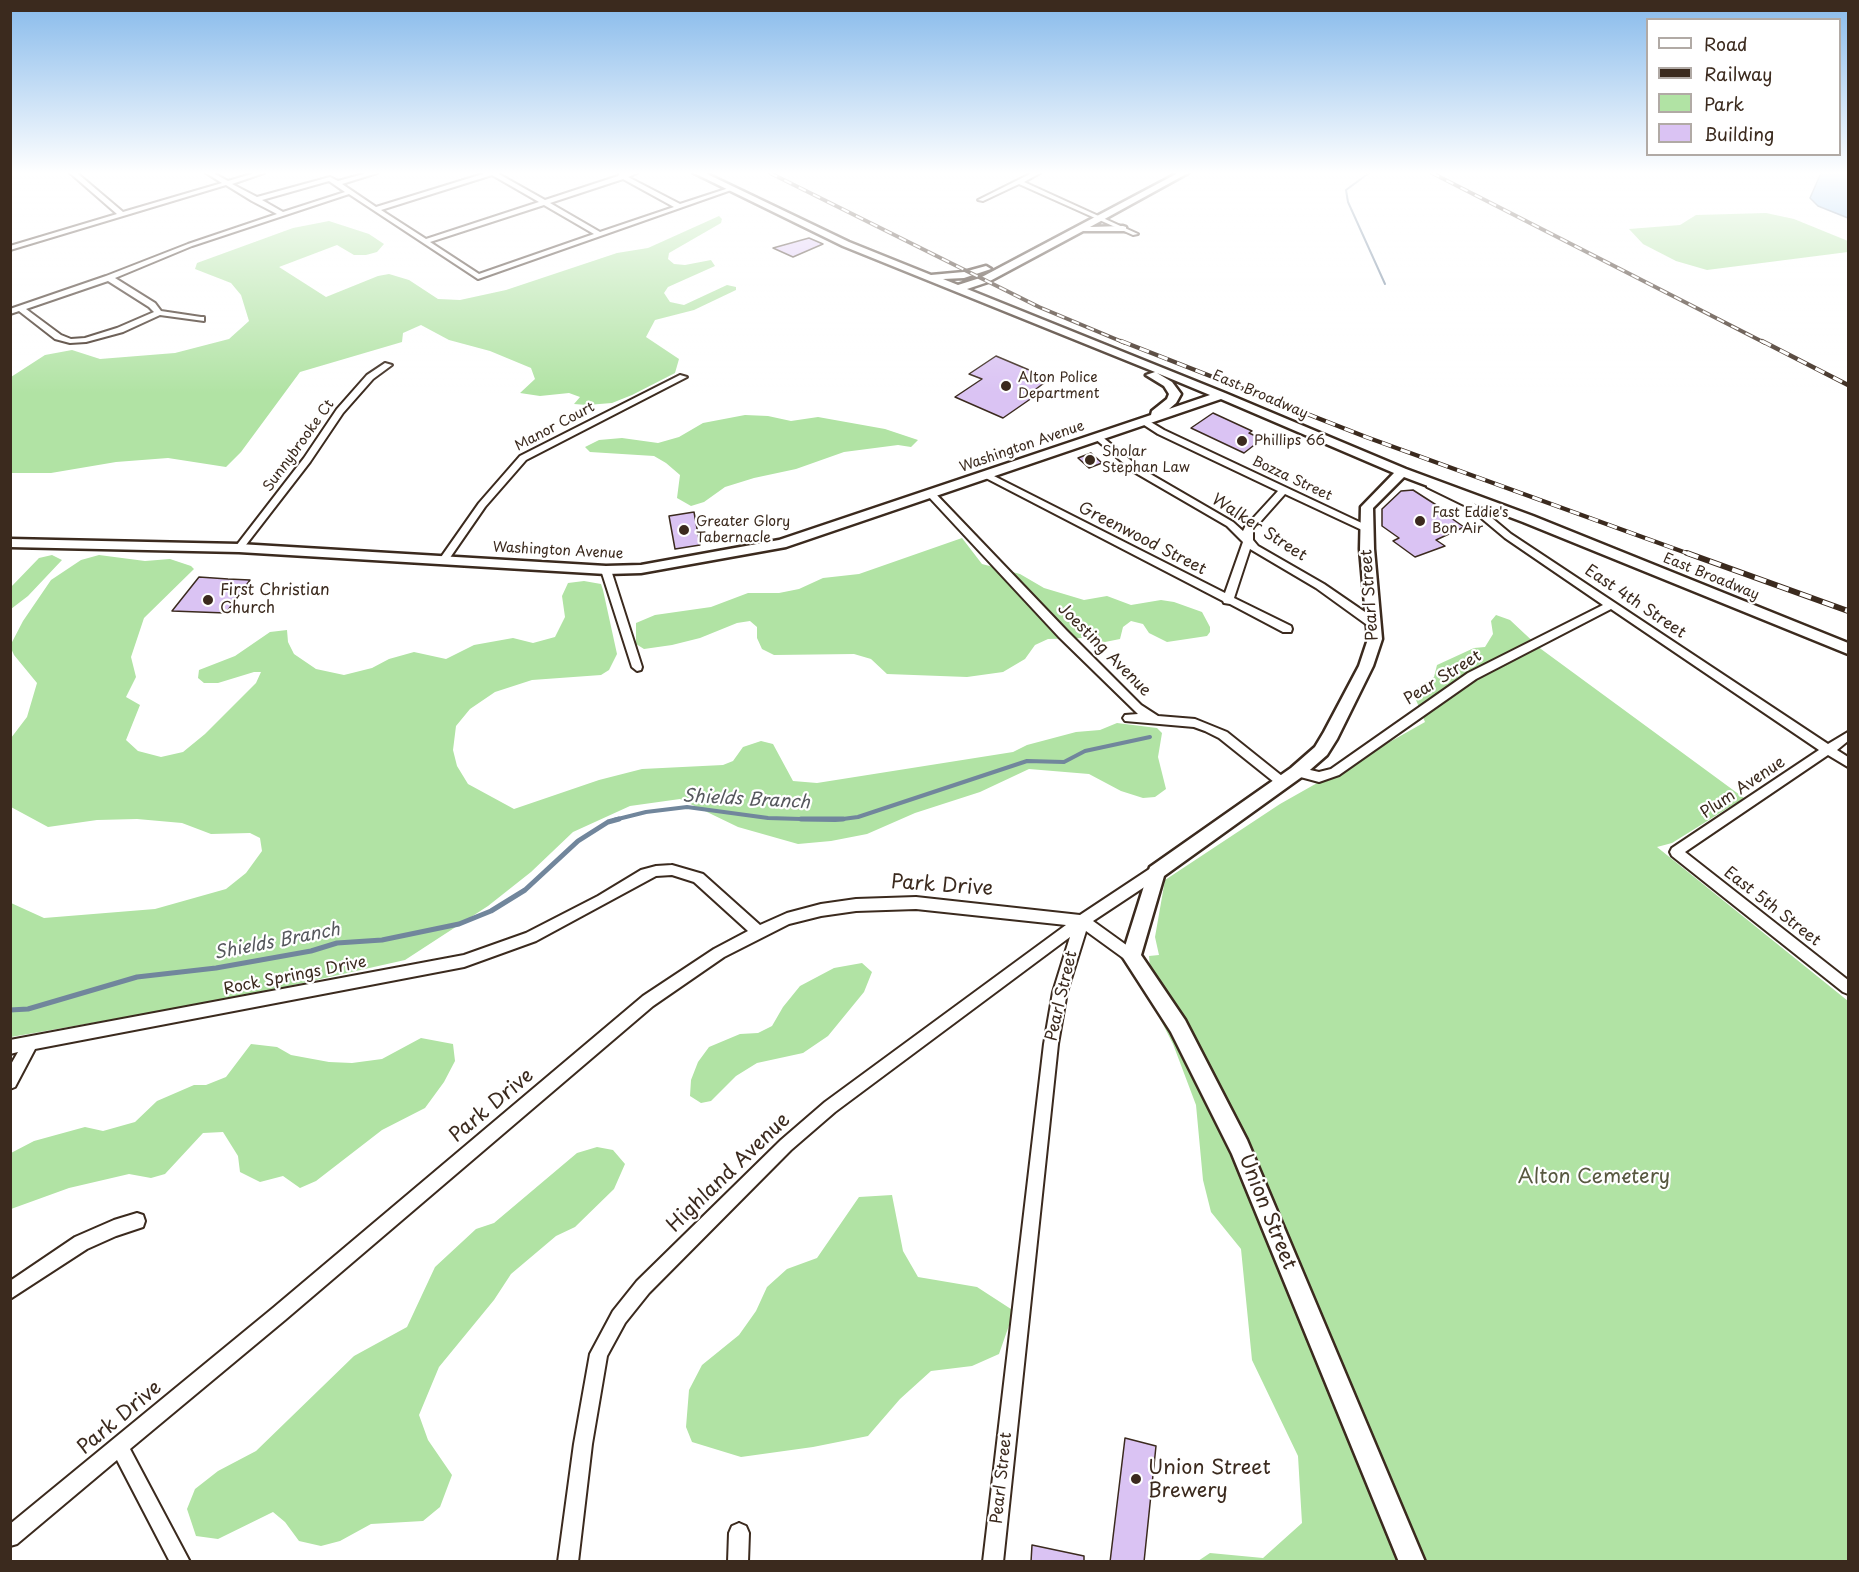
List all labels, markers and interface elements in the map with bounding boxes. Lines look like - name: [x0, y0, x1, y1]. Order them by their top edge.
- legend: [1646, 18, 1841, 156]
- text: Road: [1704, 30, 1748, 57]
- text: Railway: [1704, 60, 1772, 87]
- text: Park: [1704, 90, 1744, 117]
- text: Building: [1704, 120, 1774, 147]
- street label: East Broadway: [1210, 367, 1310, 423]
- place label: Alton Police Department: [1018, 370, 1099, 402]
- marker: Alton Police Department: [999, 379, 1013, 393]
- street label: Sunnybrooke Ct: [260, 397, 338, 495]
- street label: Manor Court: [512, 399, 598, 455]
- street label: Washington Avenue: [957, 418, 1087, 476]
- place label: Phillips 66: [1254, 433, 1325, 449]
- marker: Phillips 66: [1235, 434, 1249, 448]
- place label: Sholar Stephan Law: [1102, 444, 1190, 476]
- marker: Sholar Stephan Law: [1083, 453, 1097, 467]
- street label: Bozza Street: [1249, 453, 1335, 505]
- street label: Walker Street: [1208, 490, 1310, 566]
- street label: Greenwood Street: [1075, 498, 1209, 580]
- place label: Fast Eddie's Bon Air: [1432, 505, 1508, 538]
- place label: Greater Glory Tabernacle: [696, 514, 790, 546]
- marker: Fast Eddie's Bon Air: [1413, 514, 1427, 528]
- marker: Greater Glory Tabernacle: [677, 523, 691, 537]
- street label: Washington Avenue: [492, 539, 624, 563]
- street label: Pearl Street: [1357, 549, 1383, 641]
- street label: East Broadway: [1661, 550, 1761, 604]
- street label: East 4th Street: [1581, 561, 1689, 643]
- place label: First Christian Church: [220, 581, 330, 619]
- marker: First Christian Church: [201, 593, 215, 607]
- street label: Joesting Avenue: [1053, 599, 1155, 701]
- street label: Pear Street: [1401, 647, 1485, 709]
- street label: Plum Avenue: [1697, 753, 1789, 823]
- water label: Shields Branch: [682, 786, 810, 814]
- street label: East 5th Street: [1720, 863, 1824, 951]
- street label: Park Drive: [890, 870, 994, 902]
- water label: Shields Branch: [212, 919, 342, 965]
- street label: Pearl Street: [1042, 949, 1082, 1043]
- street label: Rock Springs Drive: [222, 953, 368, 999]
- street label: Park Drive: [445, 1064, 539, 1148]
- street label: Highland Avenue: [663, 1108, 795, 1238]
- street label: Union Street: [1233, 1151, 1301, 1273]
- park label: Alton Cemetery: [1518, 1165, 1670, 1189]
- street label: Park Drive: [73, 1376, 167, 1460]
- street label: Pearl Street: [988, 1431, 1016, 1525]
- place label: Union Street Brewery: [1148, 1456, 1271, 1503]
- marker: Union Street Brewery: [1129, 1472, 1143, 1486]

